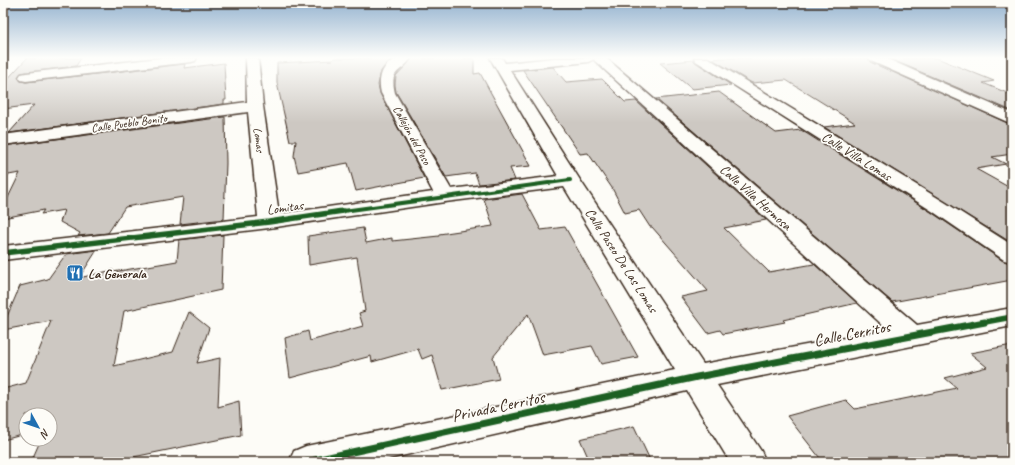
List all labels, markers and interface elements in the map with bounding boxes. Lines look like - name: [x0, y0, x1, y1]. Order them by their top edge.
- street label: Callejón del Peso: [389, 103, 435, 168]
- street label: Calle Pueblo Bonito: [90, 110, 170, 136]
- street label: Lomas: [250, 127, 269, 154]
- street label: Calle Villa Lomas: [819, 128, 896, 185]
- street label: Calle Villa Hermosa: [716, 161, 796, 234]
- street label: Lomitas: [266, 196, 306, 218]
- street label: Calle Paseo De Las Lomas: [582, 205, 662, 317]
- restaurant icon: La Generala: [65, 263, 85, 283]
- place label: La Generala: [88, 265, 147, 282]
- street label: Calle Cerritos: [812, 315, 894, 351]
- street label: Privada Cerritos: [450, 386, 548, 427]
- north arrow: [18, 407, 58, 447]
- text: N: [37, 426, 53, 442]

